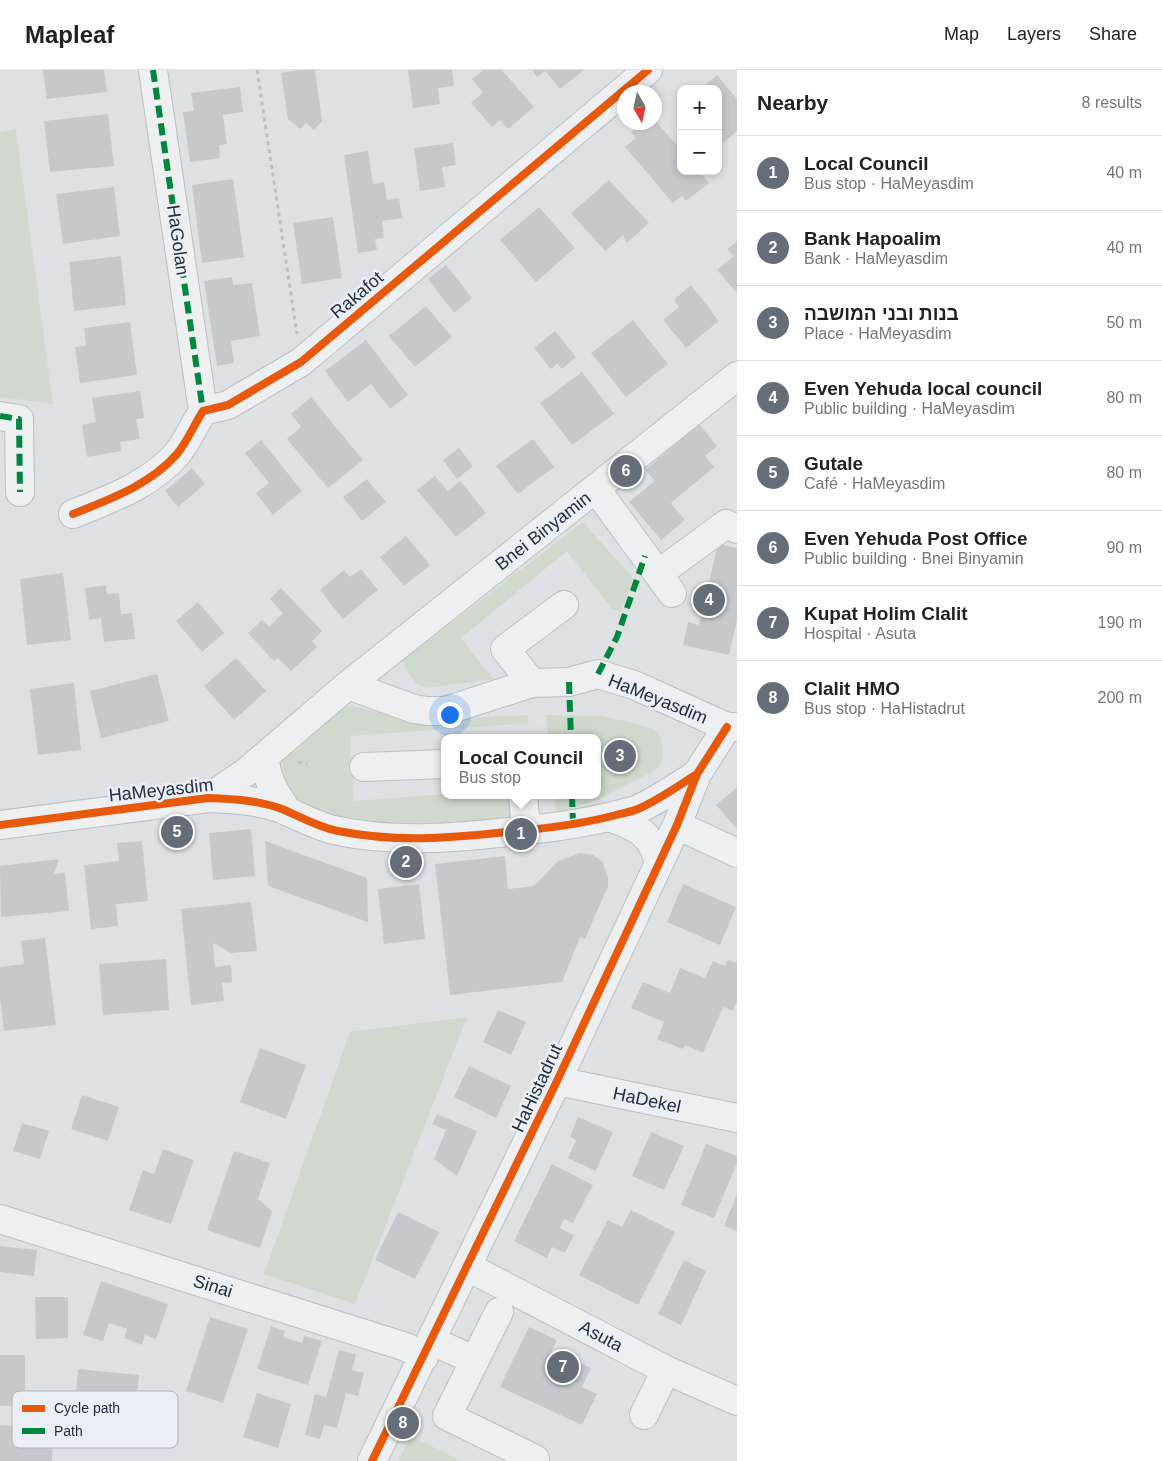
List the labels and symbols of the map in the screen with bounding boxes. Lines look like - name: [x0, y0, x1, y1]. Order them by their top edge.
- north arrow: [617, 85, 662, 130]
- street label: HaGolan: [163, 203, 193, 277]
- street label: Rakafot: [327, 267, 387, 323]
- pin: 6: [610, 452, 642, 490]
- street label: Bnei Binyamin: [492, 488, 594, 574]
- pin: 4: [693, 581, 725, 619]
- street label: HaMeyasdim: [606, 670, 710, 728]
- your location: [437, 702, 463, 728]
- pin: 3: [604, 737, 636, 775]
- street label: HaMeyasdim: [108, 775, 214, 805]
- pin: 5: [161, 813, 193, 851]
- pin: 1: [505, 815, 537, 853]
- pin: 2: [390, 843, 422, 881]
- street label: HaHistadrut: [508, 1041, 566, 1135]
- street label: HaDekel: [611, 1083, 683, 1117]
- street label: Sinai: [191, 1271, 235, 1301]
- street label: Asuta: [576, 1316, 627, 1356]
- pin: 7: [547, 1348, 579, 1386]
- legend: [12, 1391, 178, 1448]
- text: Cycle path: [54, 1400, 120, 1416]
- pin: 8: [387, 1404, 419, 1442]
- text: Path: [54, 1423, 83, 1439]

